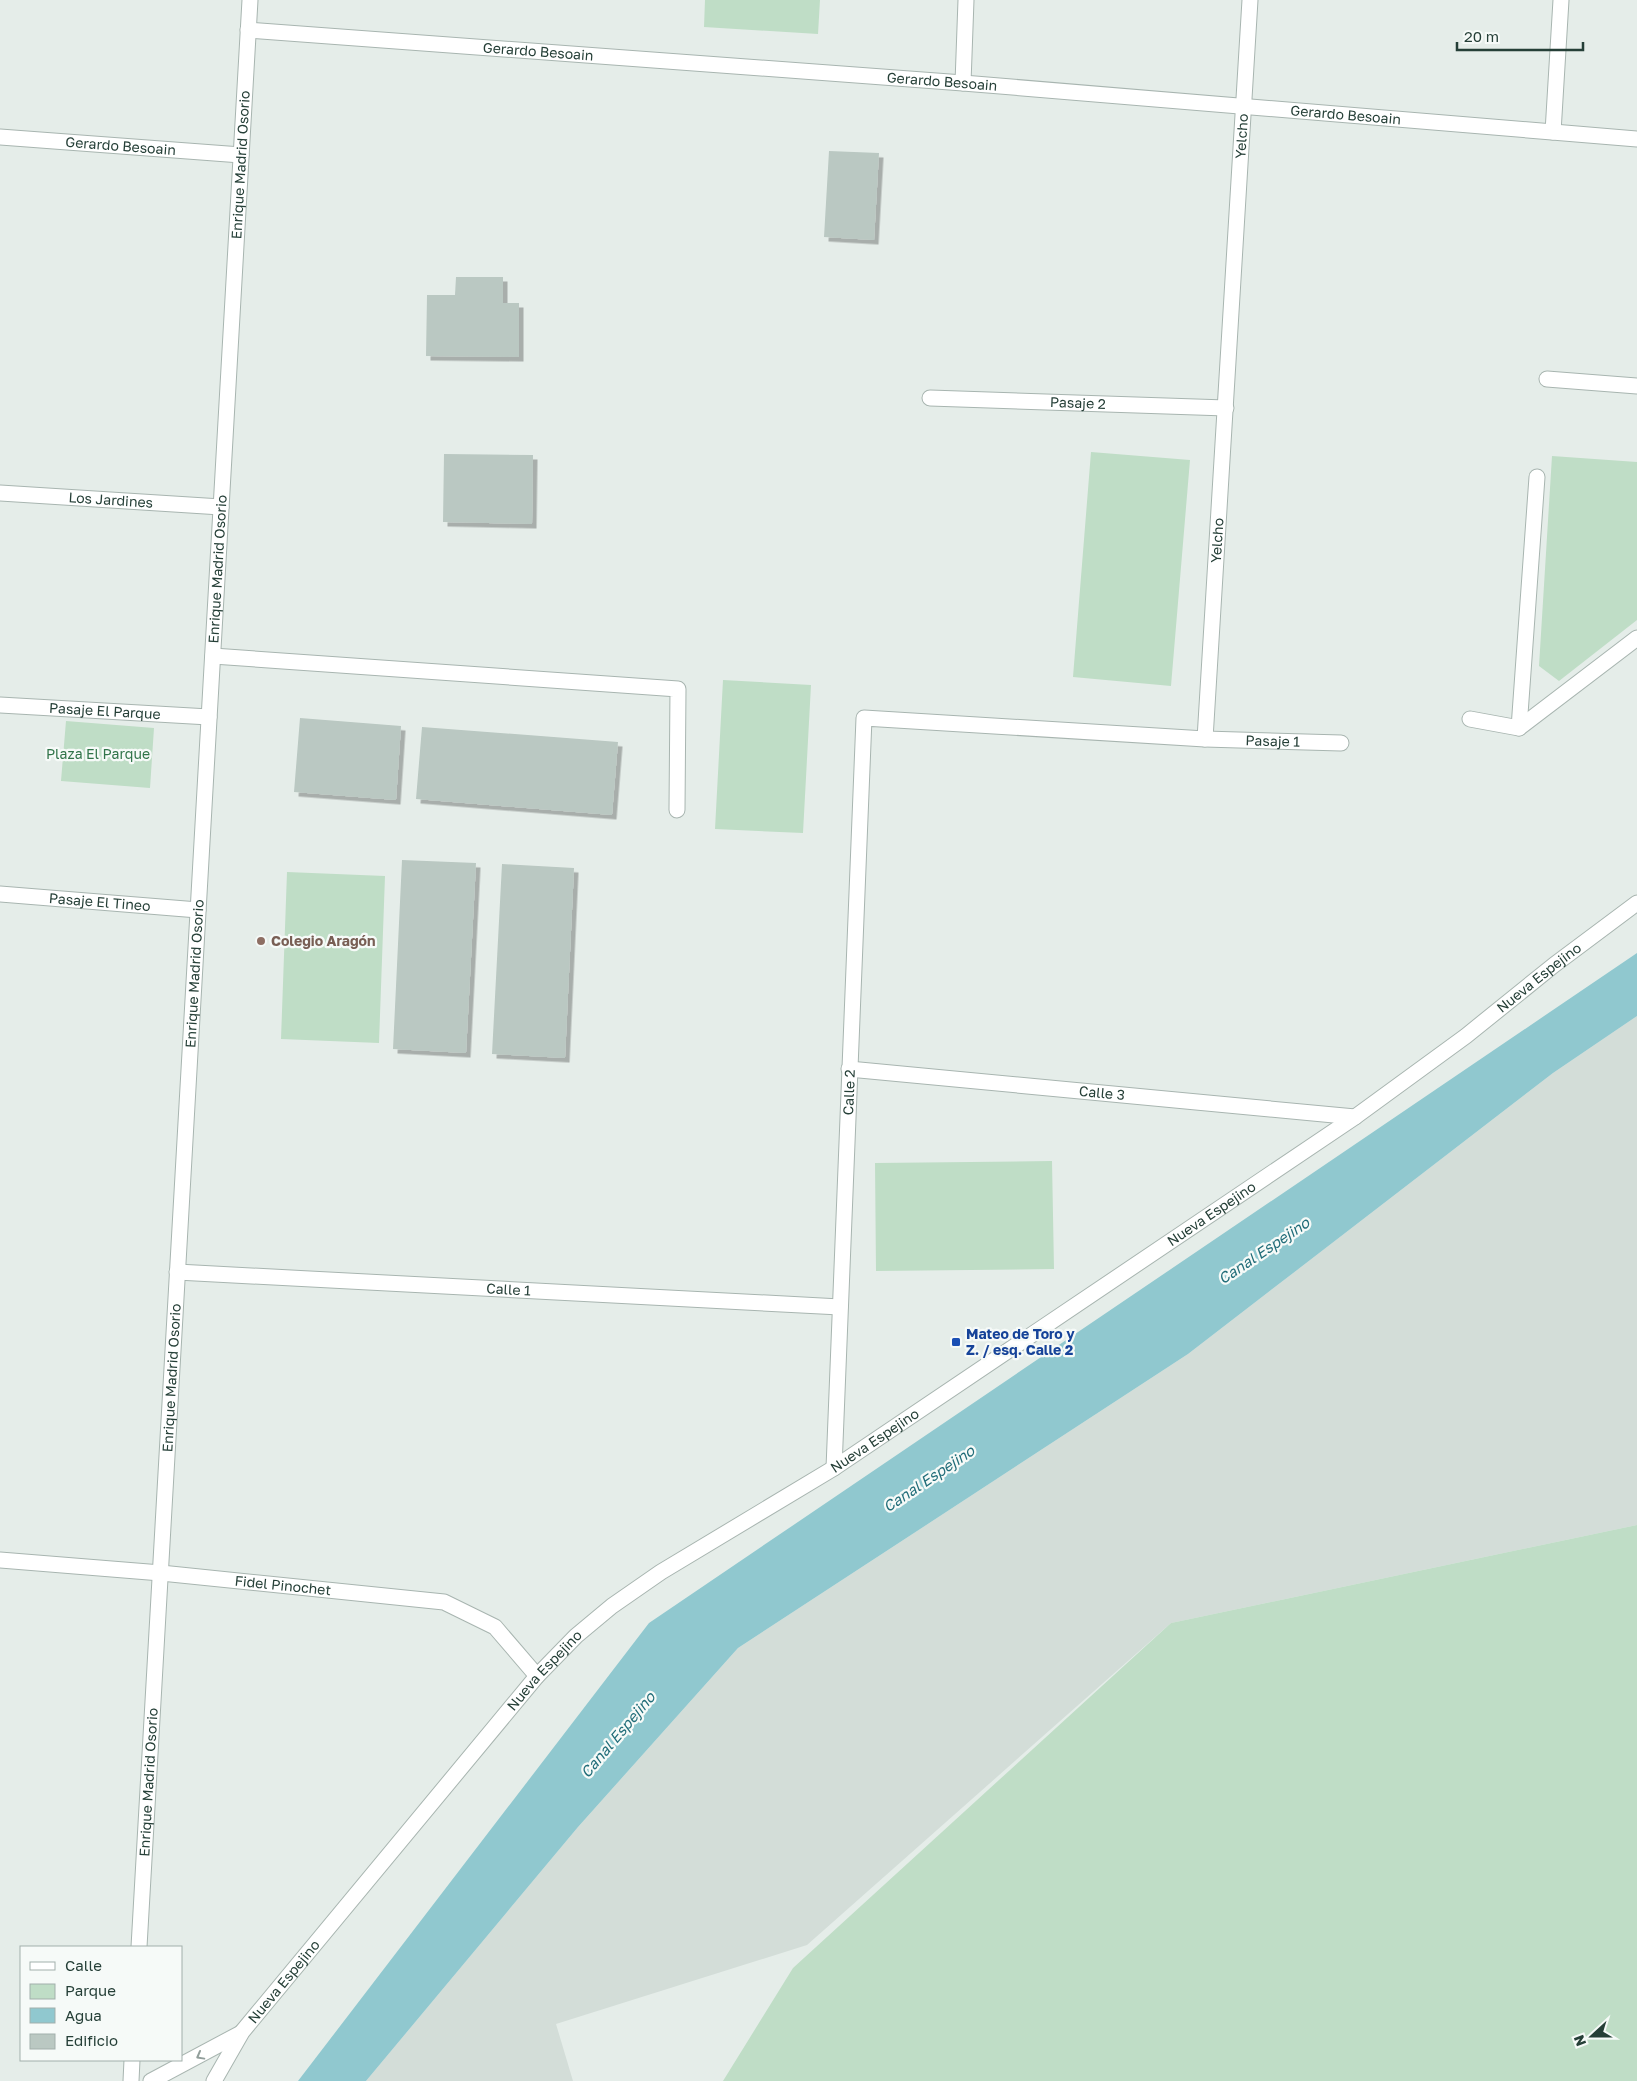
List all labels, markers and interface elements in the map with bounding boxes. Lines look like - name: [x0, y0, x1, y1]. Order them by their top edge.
- scale bar: [1457, 20, 1583, 52]
- text: 20 m: [1464, 27, 1499, 45]
- street label: Gerardo Besoain: [482, 38, 594, 64]
- street label: Gerardo Besoain: [886, 68, 998, 94]
- street label: Enrique Madrid Osorio: [227, 90, 253, 240]
- street label: Gerardo Besoain: [1290, 101, 1402, 127]
- street label: Yelcho: [1231, 113, 1251, 159]
- street label: Gerardo Besoain: [65, 133, 177, 158]
- street label: Pasaje 2: [1050, 393, 1106, 412]
- street label: Los Jardines: [68, 488, 154, 511]
- street label: Enrique Madrid Osorio: [204, 494, 230, 644]
- street label: Yelcho: [1207, 517, 1226, 563]
- street label: Pasaje El Parque: [49, 699, 161, 722]
- street label: Pasaje 1: [1245, 731, 1300, 750]
- park label: Plaza El Parque: [46, 745, 150, 762]
- street label: Pasaje El Tineo: [48, 889, 151, 914]
- street label: Enrique Madrid Osorio: [181, 899, 207, 1048]
- place label: Colegio Aragón: [271, 932, 375, 949]
- marker: Colegio Aragón: [255, 935, 267, 947]
- street label: Nueva Espejino: [1493, 939, 1584, 1016]
- street label: Calle 2: [839, 1069, 858, 1116]
- street label: Calle 3: [1078, 1082, 1126, 1103]
- street label: Nueva Espejino: [1164, 1178, 1259, 1249]
- water label: Canal Espejino: [1214, 1212, 1314, 1288]
- street label: Calle 1: [486, 1279, 532, 1299]
- street label: Enrique Madrid Osorio: [158, 1303, 184, 1453]
- place label: Mateo de Toro y Z. / esq. Calle 2: [966, 1325, 1075, 1358]
- marker: Mateo de Toro y Z. / esq. Calle 2: [950, 1336, 962, 1348]
- street label: Nueva Espejino: [827, 1404, 922, 1476]
- water label: Canal Espejino: [879, 1440, 979, 1516]
- street label: Fidel Pinochet: [234, 1572, 332, 1598]
- street label: Nueva Espejino: [503, 1626, 585, 1714]
- water label: Canal Espejino: [576, 1687, 660, 1781]
- street label: Enrique Madrid Osorio: [135, 1707, 161, 1857]
- street label: Nueva Espejino: [244, 1936, 323, 2026]
- legend: [20, 1946, 182, 2061]
- text: Calle: [65, 1956, 102, 1974]
- text: Parque: [65, 1981, 116, 1999]
- text: Agua: [65, 2006, 102, 2024]
- north arrow: [1567, 2011, 1617, 2061]
- text: Edificio: [65, 2031, 118, 2049]
- text: N: [1570, 2033, 1589, 2049]
- one-way arrow: [196, 2049, 205, 2059]

